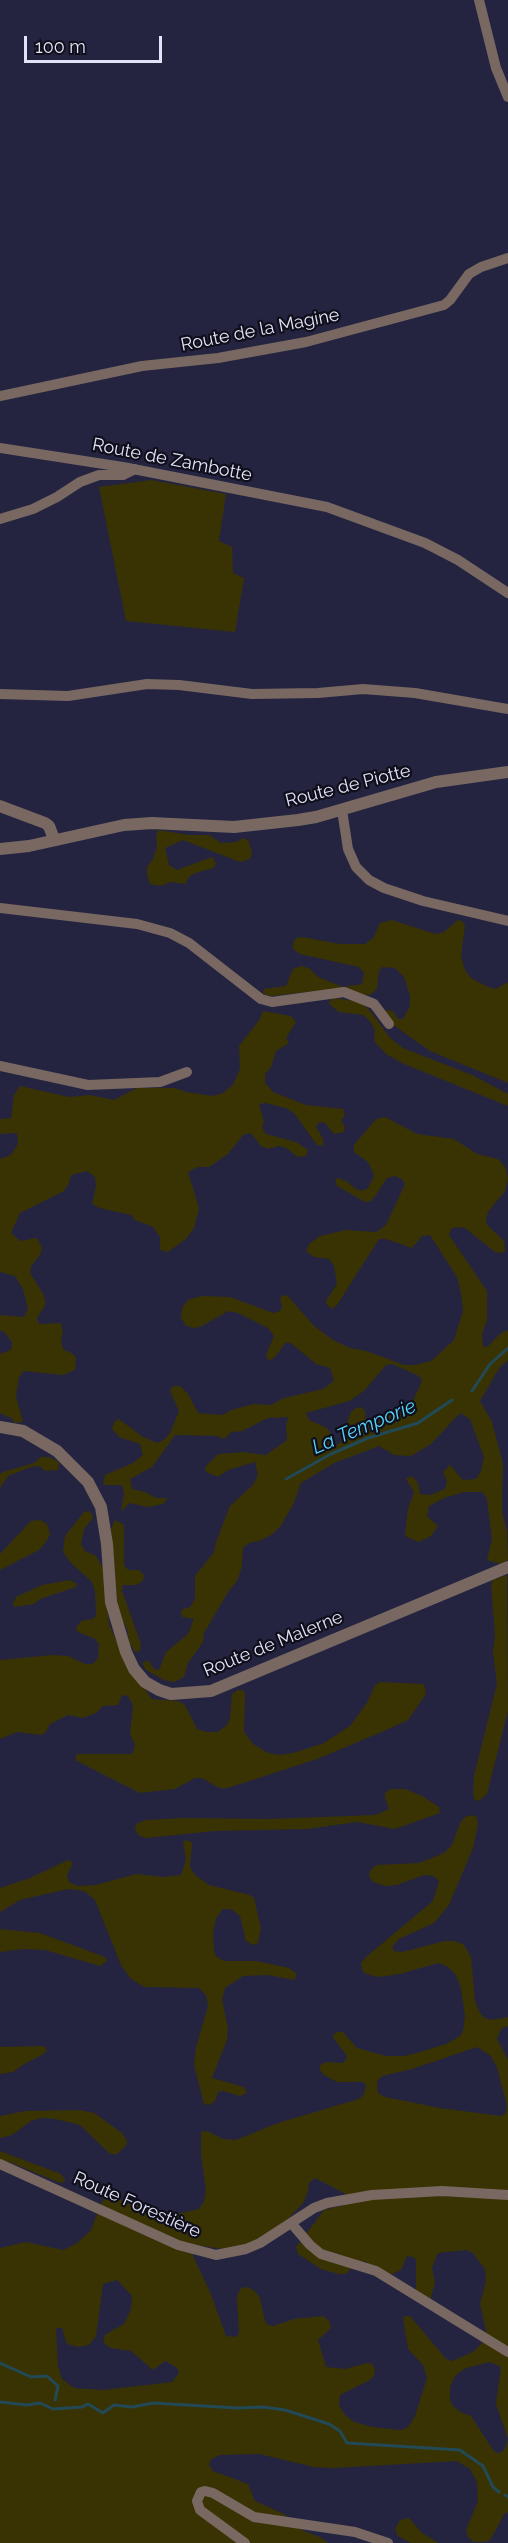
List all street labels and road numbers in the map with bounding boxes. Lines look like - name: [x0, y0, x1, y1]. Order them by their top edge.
- street label: Route de la Magine: [179, 304, 341, 356]
- street label: Route de Zambotte: [90, 434, 254, 486]
- street label: Route de Piotte: [283, 760, 413, 812]
- street label: Route de Malerne: [200, 1606, 346, 1682]
- street label: Route Forestière: [70, 2167, 204, 2243]

